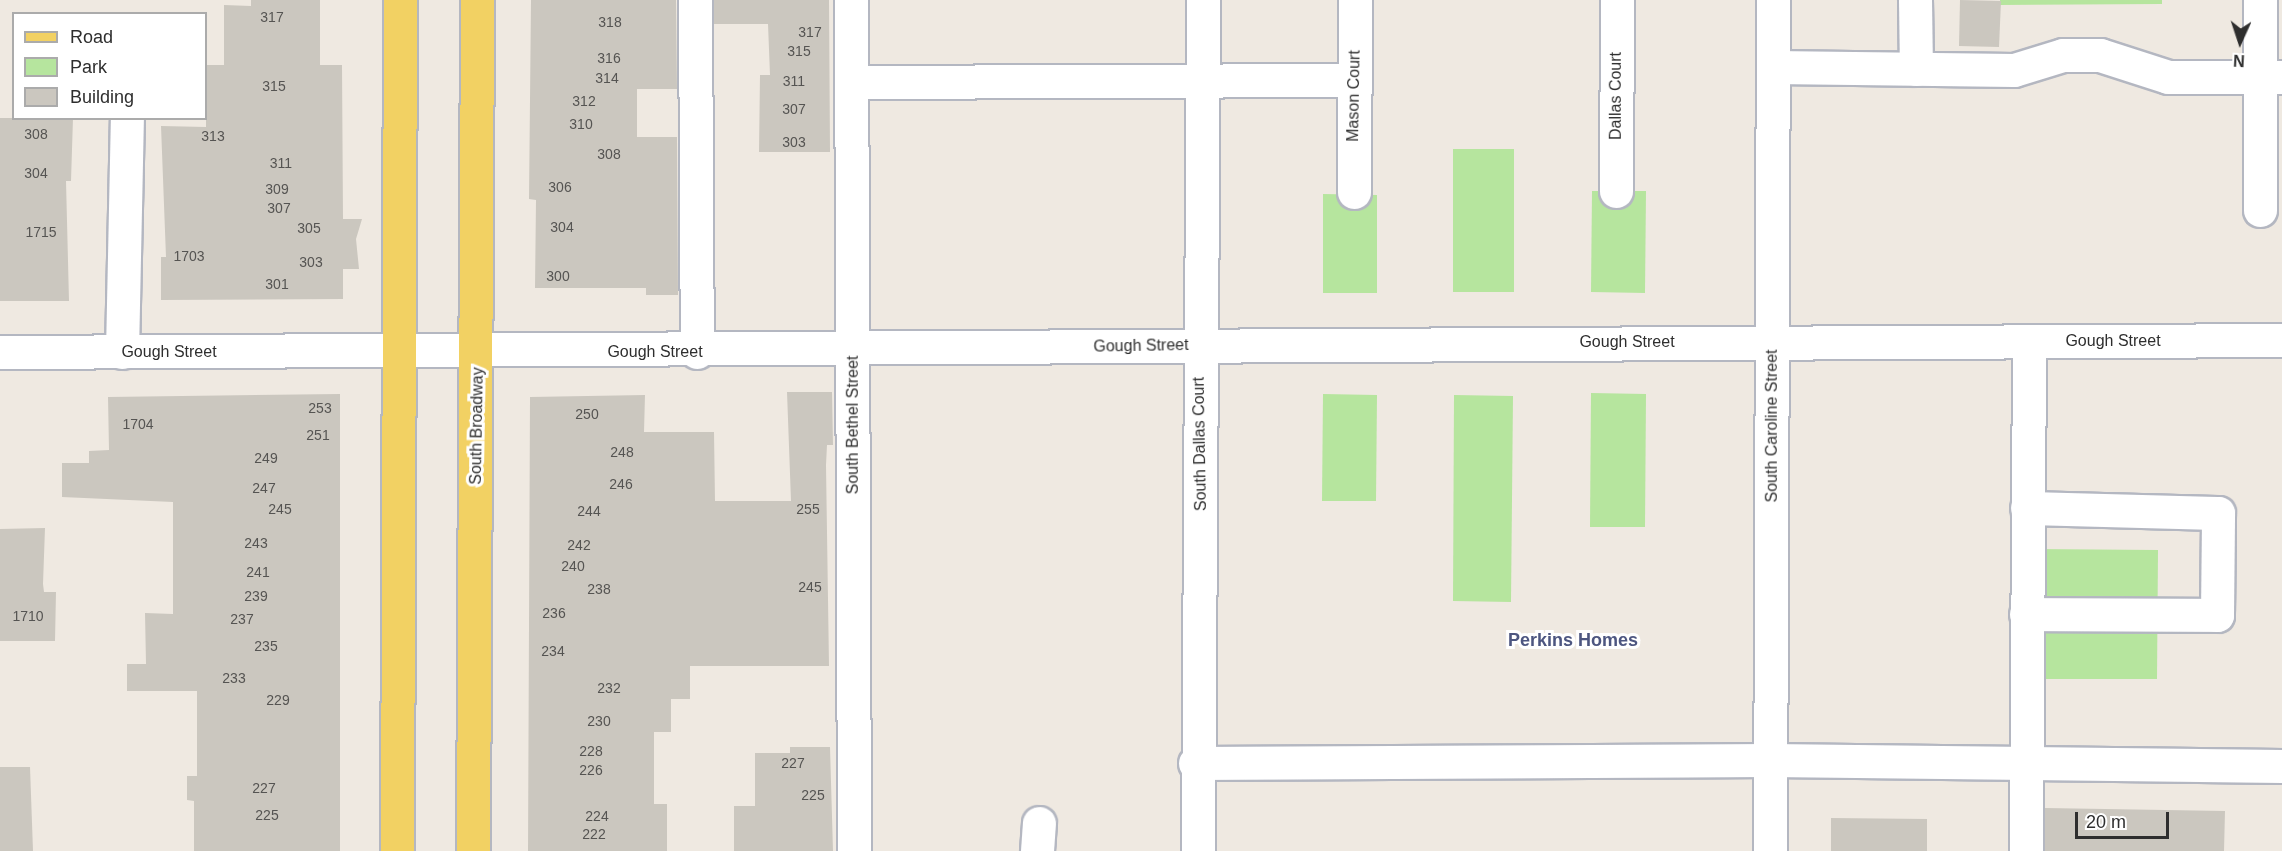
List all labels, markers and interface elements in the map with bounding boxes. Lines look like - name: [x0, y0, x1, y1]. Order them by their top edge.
- house number: 317: [260, 9, 284, 25]
- legend: [12, 12, 207, 120]
- north arrow: [2210, 12, 2270, 72]
- house number: 318: [598, 14, 622, 30]
- house number: 317: [798, 24, 822, 40]
- text: Road: [70, 27, 113, 47]
- house number: 315: [787, 43, 811, 59]
- house number: 316: [597, 50, 621, 66]
- street label: Mason Court: [1344, 50, 1364, 142]
- street label: Dallas Court: [1606, 52, 1626, 140]
- text: N: [2233, 52, 2245, 69]
- text: Park: [70, 57, 107, 77]
- house number: 314: [595, 70, 619, 86]
- house number: 311: [783, 73, 805, 89]
- house number: 315: [262, 78, 286, 94]
- text: Building: [70, 87, 134, 107]
- house number: 312: [572, 93, 596, 109]
- house number: 307: [782, 101, 806, 117]
- house number: 310: [569, 116, 593, 132]
- house number: 308: [24, 126, 48, 142]
- house number: 313: [201, 128, 225, 144]
- house number: 303: [782, 134, 806, 150]
- house number: 308: [597, 146, 621, 162]
- house number: 311: [270, 155, 292, 171]
- house number: 304: [24, 165, 48, 181]
- house number: 306: [548, 179, 572, 195]
- house number: 309: [265, 181, 289, 197]
- house number: 307: [267, 200, 291, 216]
- house number: 304: [550, 219, 574, 235]
- house number: 305: [297, 220, 321, 236]
- house number: 1715: [25, 224, 57, 240]
- house number: 1703: [173, 248, 205, 264]
- house number: 303: [299, 254, 323, 270]
- house number: 300: [546, 268, 570, 284]
- house number: 301: [265, 276, 289, 292]
- street label: Gough Street: [2065, 331, 2161, 351]
- street label: Gough Street: [1579, 332, 1675, 352]
- street label: Gough Street: [1093, 336, 1189, 356]
- street label: Gough Street: [121, 342, 217, 362]
- street label: Gough Street: [607, 342, 703, 362]
- street label: South Caroline Street: [1762, 350, 1782, 502]
- street label: South Bethel Street: [843, 356, 863, 494]
- street label: South Broadway: [466, 367, 488, 485]
- street label: South Dallas Court: [1189, 377, 1211, 511]
- house number: 253: [308, 400, 332, 416]
- house number: 250: [575, 406, 599, 422]
- house number: 1704: [122, 416, 154, 432]
- house number: 251: [306, 427, 330, 443]
- house number: 248: [610, 444, 634, 460]
- house number: 249: [254, 450, 278, 466]
- house number: 246: [609, 476, 633, 492]
- house number: 247: [252, 480, 276, 496]
- house number: 245: [268, 501, 292, 517]
- house number: 255: [796, 501, 820, 517]
- house number: 244: [577, 503, 601, 519]
- house number: 243: [244, 535, 268, 551]
- house number: 242: [567, 537, 591, 553]
- house number: 240: [561, 558, 585, 574]
- house number: 241: [246, 564, 270, 580]
- house number: 245: [798, 579, 822, 595]
- house number: 238: [587, 581, 611, 597]
- house number: 239: [244, 588, 268, 604]
- house number: 236: [542, 605, 566, 621]
- house number: 1710: [12, 608, 44, 624]
- house number: 237: [230, 611, 254, 627]
- district label: Perkins Homes: [1508, 629, 1638, 651]
- house number: 235: [254, 638, 278, 654]
- house number: 234: [541, 643, 565, 659]
- house number: 233: [222, 670, 246, 686]
- house number: 232: [597, 680, 621, 696]
- house number: 229: [266, 692, 290, 708]
- house number: 230: [587, 713, 611, 729]
- house number: 228: [579, 743, 603, 759]
- house number: 227: [781, 755, 805, 771]
- house number: 226: [579, 762, 603, 778]
- house number: 227: [252, 780, 276, 796]
- house number: 225: [801, 787, 825, 803]
- scale bar: [2078, 800, 2172, 838]
- house number: 225: [255, 807, 279, 823]
- house number: 224: [585, 808, 609, 824]
- text: 20 m: [2086, 812, 2126, 832]
- house number: 222: [582, 826, 606, 842]

